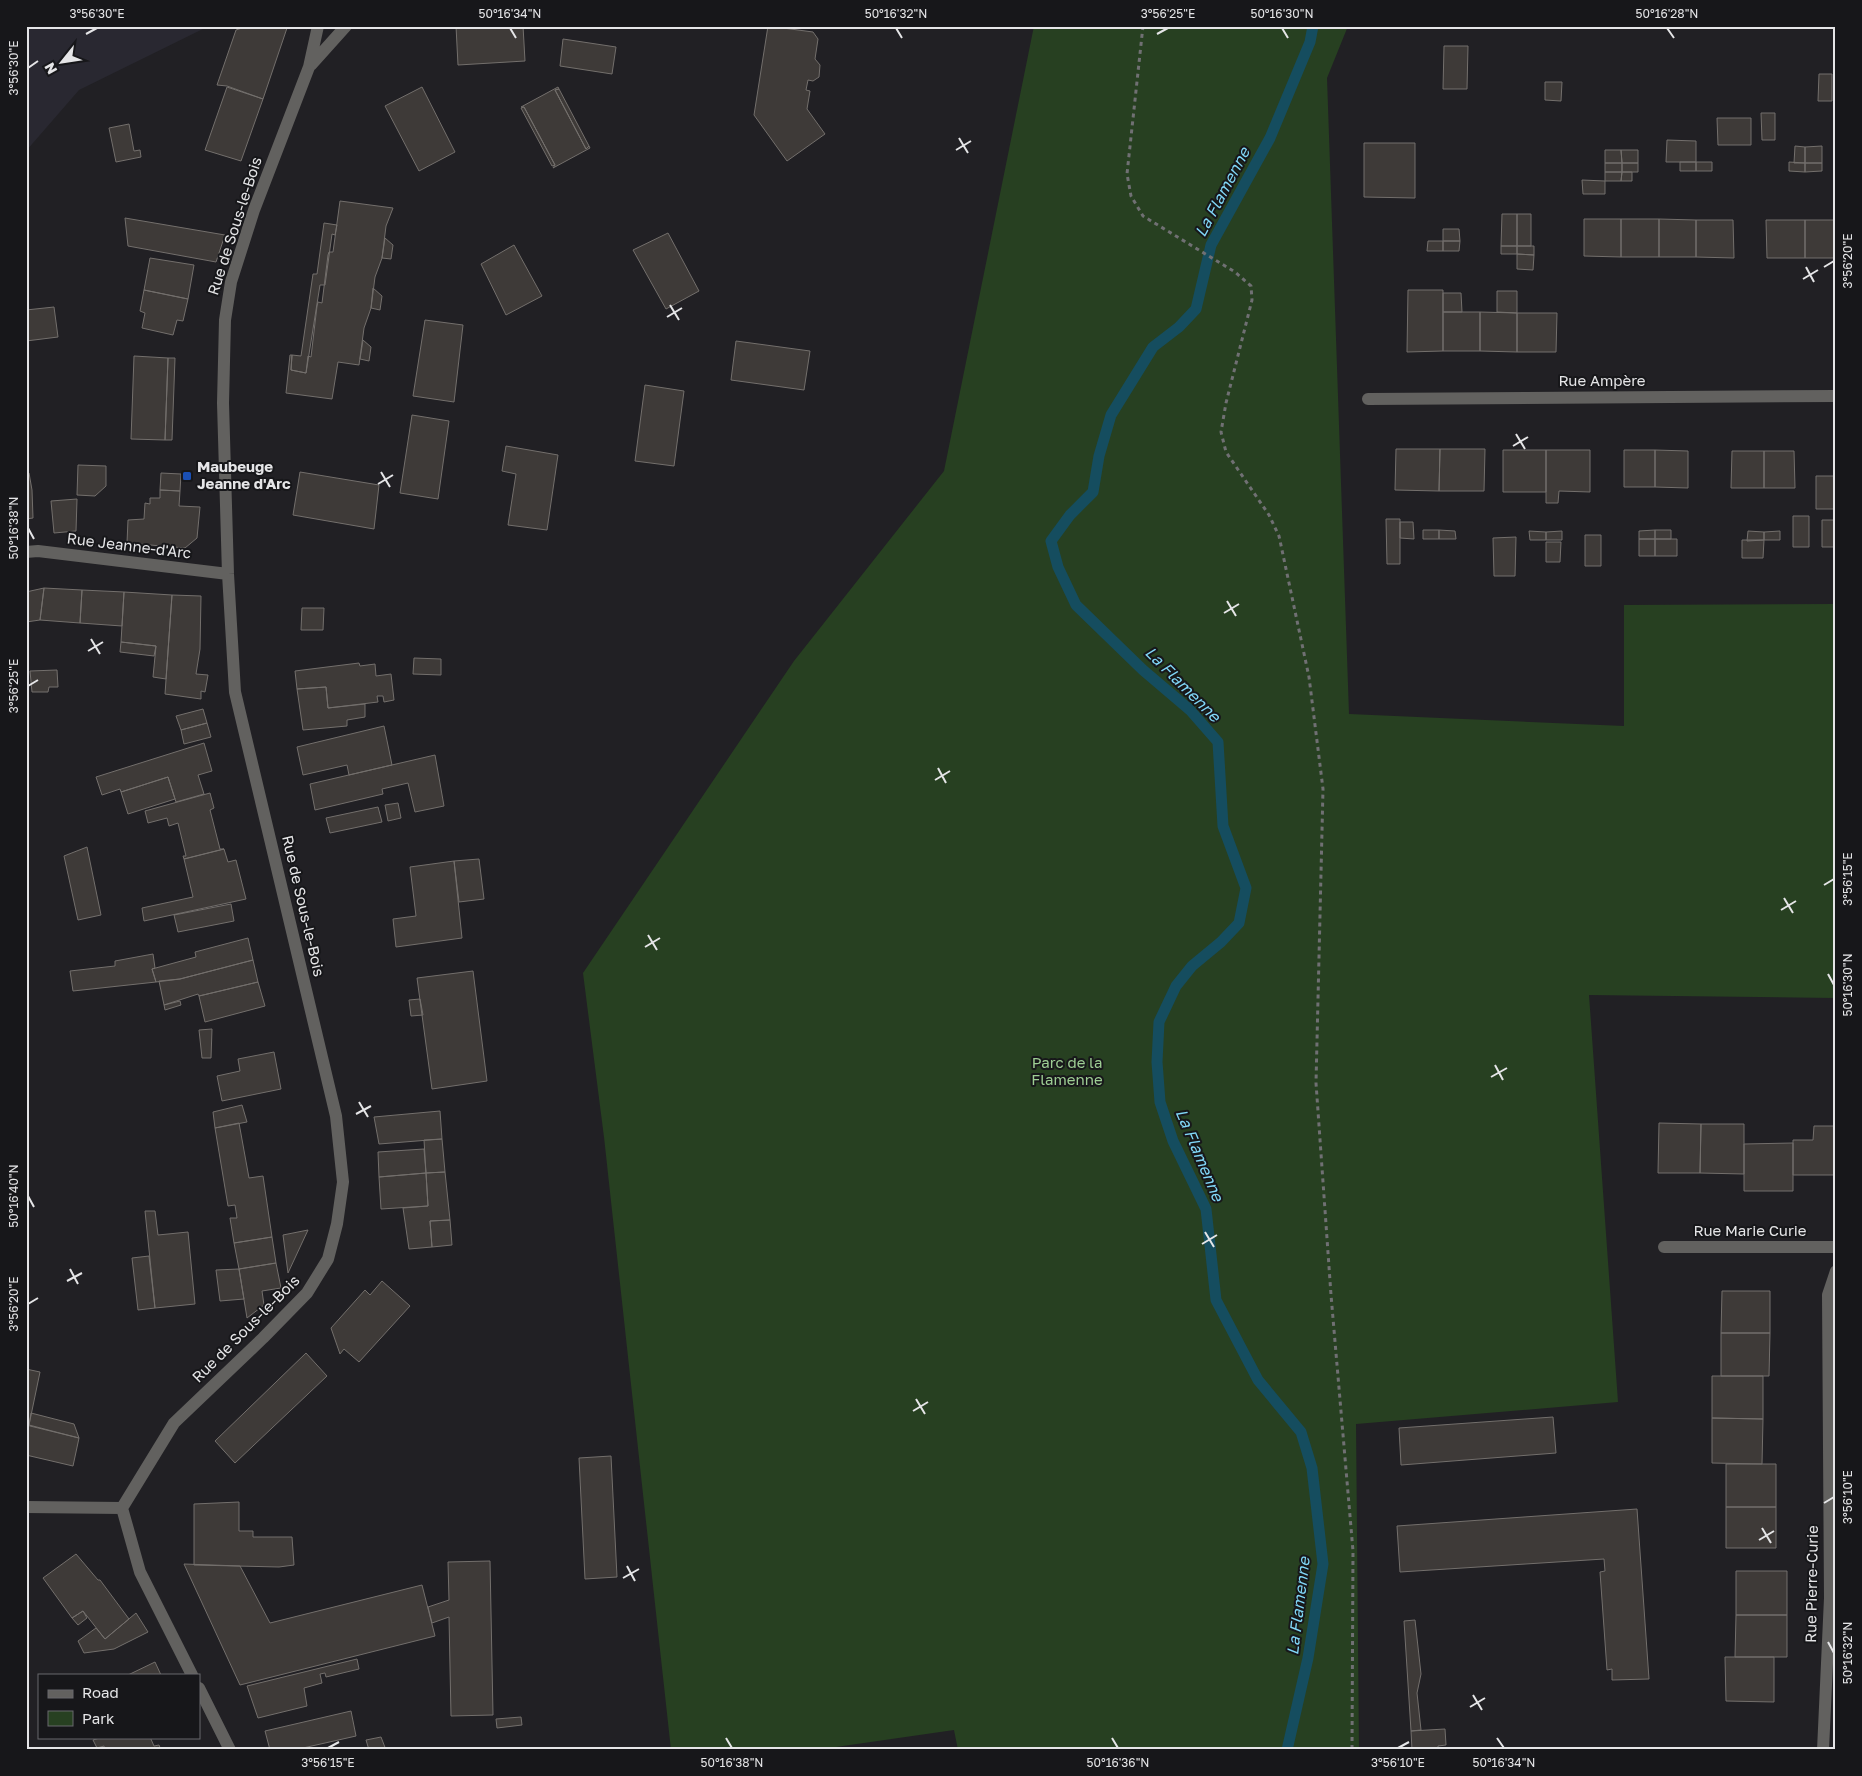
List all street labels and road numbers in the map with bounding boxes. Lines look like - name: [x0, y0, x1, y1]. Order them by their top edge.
- street label: Rue de Sous-le-Bois: [203, 154, 265, 297]
- street label: Rue Ampère: [1558, 371, 1646, 389]
- street label: Rue Jeanne-d'Arc: [66, 528, 192, 562]
- street label: Rue de Sous-le-Bois: [279, 833, 329, 978]
- street label: Rue Marie Curie: [1694, 1221, 1807, 1239]
- street label: Rue de Sous-le-Bois: [188, 1271, 303, 1386]
- street label: Rue Pierre-Curie: [1801, 1525, 1821, 1643]

